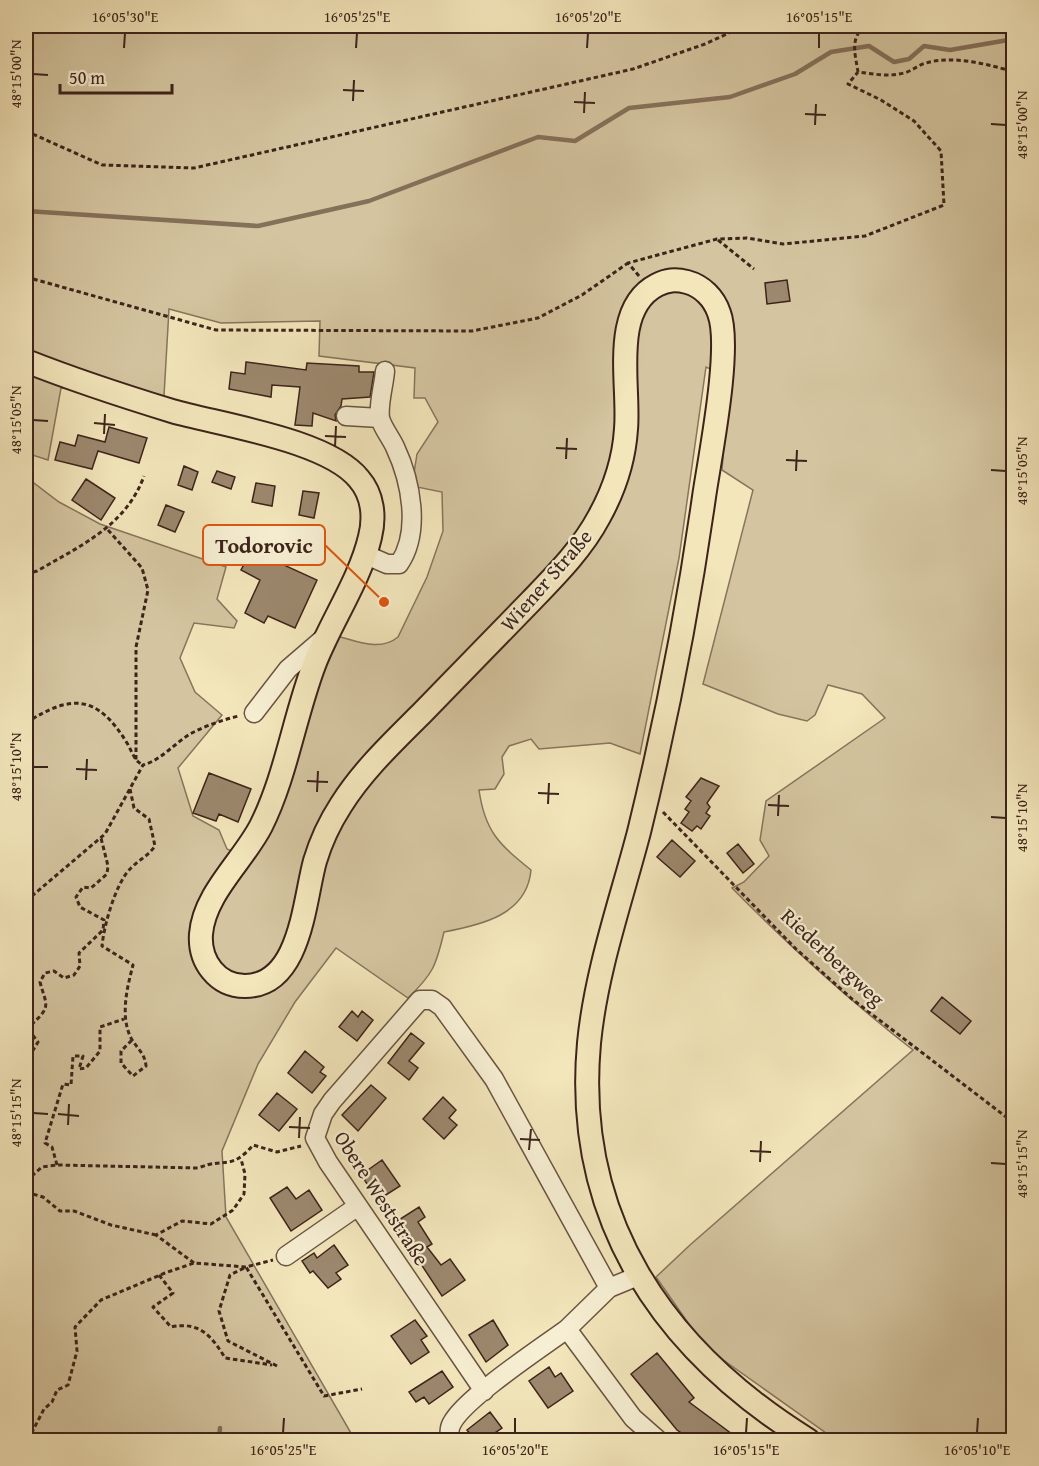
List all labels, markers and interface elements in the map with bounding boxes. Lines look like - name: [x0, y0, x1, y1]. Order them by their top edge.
- text: 16°05'30"E: [92, 6, 159, 27]
- text: 16°05'25"E: [324, 6, 391, 27]
- text: 16°05'20"E: [555, 6, 622, 27]
- text: 16°05'15"E: [786, 6, 853, 27]
- text: 48°15'00"N: [5, 39, 26, 108]
- scale bar: [60, 57, 172, 95]
- text: 50 m: [69, 64, 105, 91]
- text: 48°15'00"N: [1011, 90, 1032, 159]
- text: 48°15'05"N: [5, 385, 26, 454]
- text: 48°15'05"N: [1011, 436, 1032, 505]
- street label: Wiener Straße: [493, 522, 599, 638]
- callout: Todorovic: [203, 525, 325, 565]
- text: Todorovic: [215, 529, 313, 561]
- text: 48°15'10"N: [5, 732, 26, 801]
- text: 48°15'10"N: [1011, 783, 1032, 852]
- street label: Riederbergweg: [774, 901, 892, 1014]
- text: 48°15'15"N: [5, 1078, 26, 1147]
- street label: Obere Weststraße: [327, 1124, 437, 1272]
- text: 48°15'15"N: [1011, 1129, 1032, 1198]
- text: 16°05'25"E: [250, 1439, 317, 1460]
- text: 16°05'20"E: [482, 1439, 549, 1460]
- text: 16°05'15"E: [713, 1439, 780, 1460]
- text: 16°05'10"E: [944, 1439, 1011, 1460]

